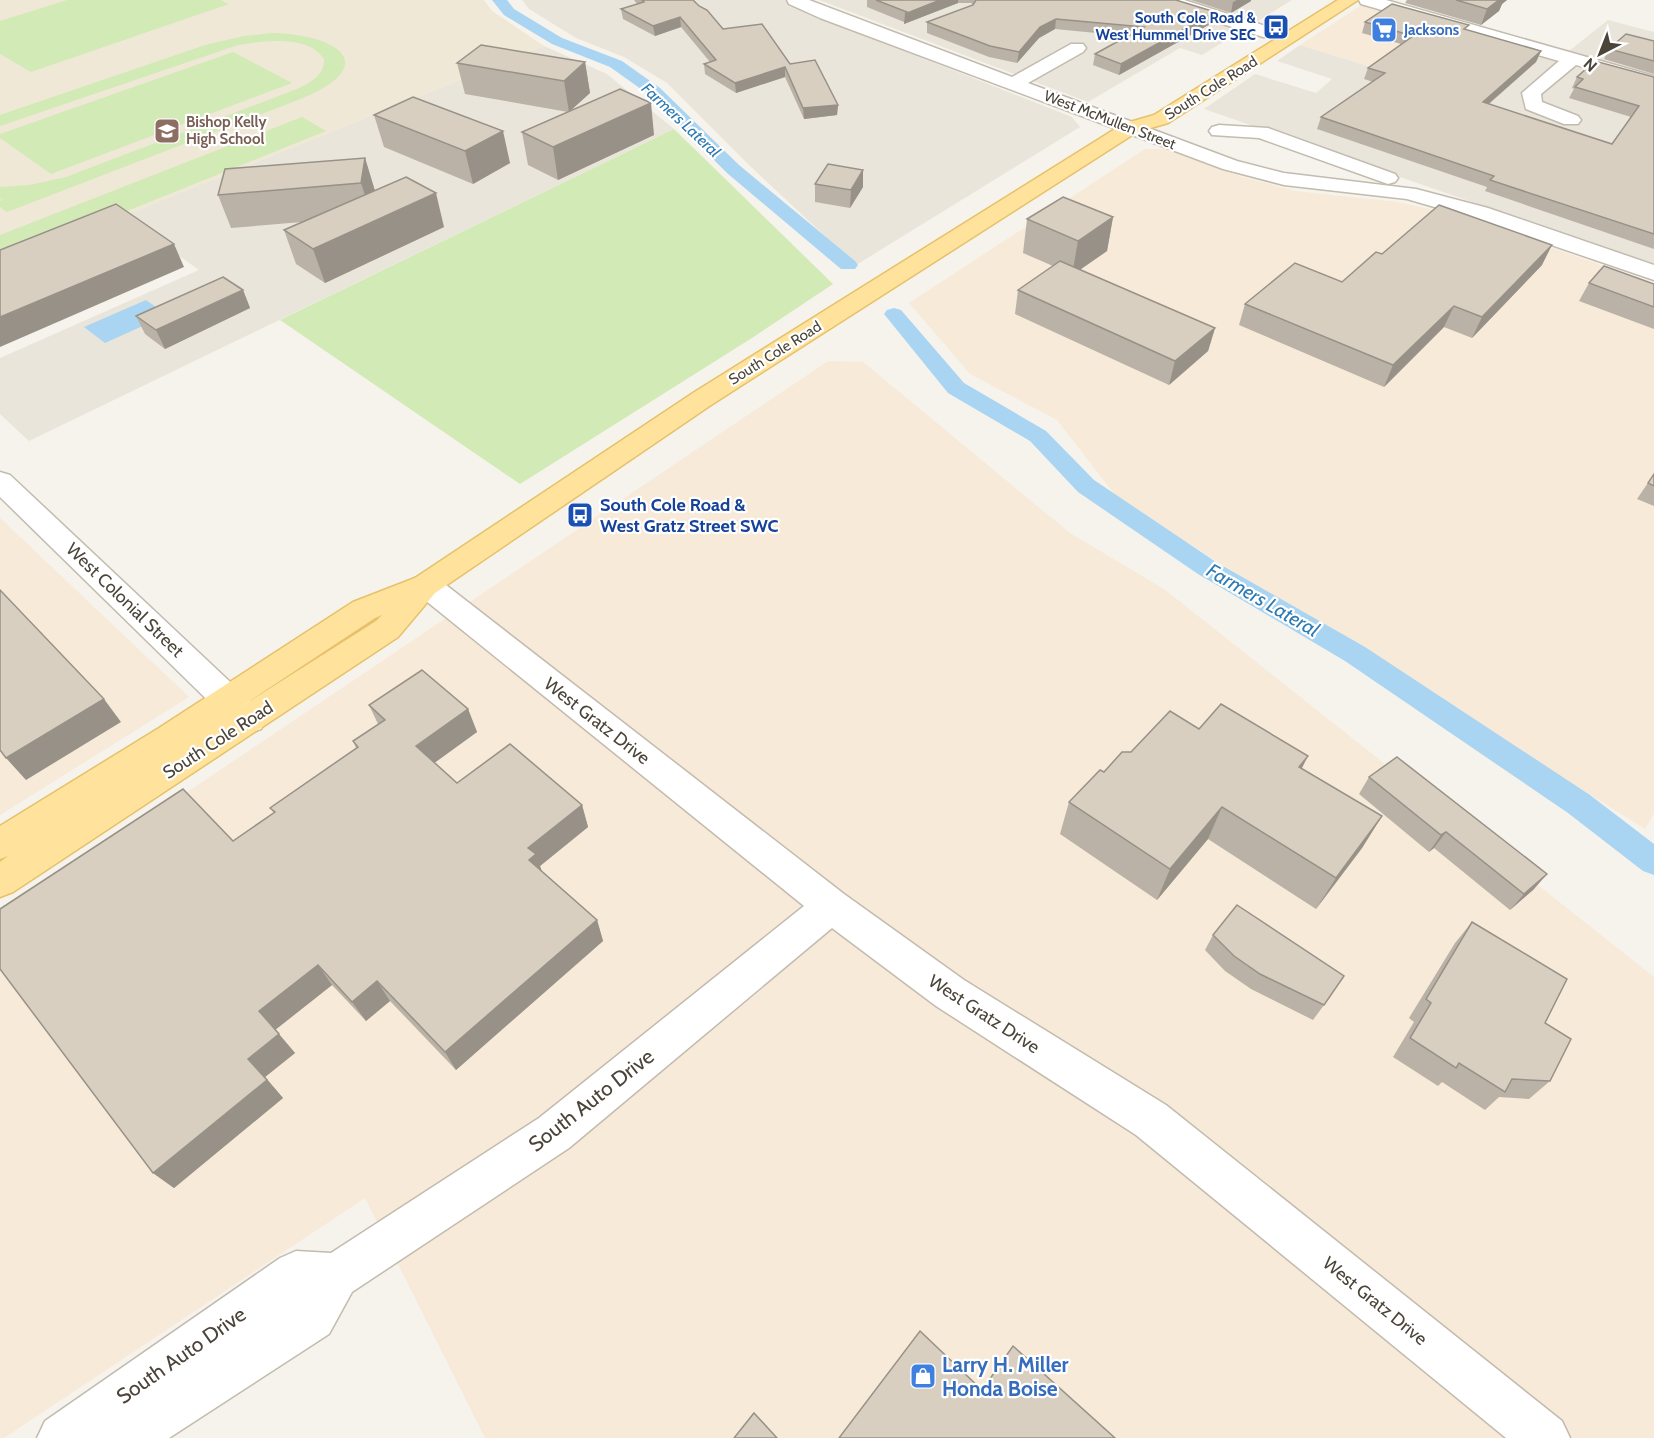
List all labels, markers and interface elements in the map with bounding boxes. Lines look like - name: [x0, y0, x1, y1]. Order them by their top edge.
- place label: South Cole Road & West Hummel Drive SEC: [1096, 9, 1257, 44]
- bus stop icon: South Cole Road & West Hummel Drive SEC: [1261, 12, 1291, 42]
- supermarket icon: Jacksons: [1369, 15, 1399, 45]
- place label: Jacksons: [1403, 21, 1459, 39]
- north arrow: [1570, 24, 1630, 84]
- street label: South Cole Road: [1161, 52, 1261, 124]
- text: N: [1580, 54, 1601, 76]
- water label: Farmers Lateral: [638, 79, 724, 161]
- street label: West McMullen Street: [1042, 87, 1178, 153]
- place label: Bishop Kelly High School: [186, 113, 267, 148]
- school or university icon: Bishop Kelly High School: [152, 116, 182, 146]
- street label: South Cole Road: [725, 317, 825, 389]
- place label: South Cole Road & West Gratz Street SWC: [600, 494, 779, 537]
- bus stop icon: South Cole Road & West Gratz Street SWC: [565, 500, 595, 530]
- street label: West Colonial Street: [62, 538, 188, 662]
- water label: Farmers Lateral: [1202, 558, 1324, 642]
- street label: West Gratz Drive: [540, 673, 654, 769]
- street label: South Cole Road: [159, 696, 277, 784]
- street label: West Gratz Drive: [924, 970, 1044, 1058]
- street label: South Auto Drive: [523, 1043, 659, 1157]
- street label: West Gratz Drive: [1318, 1252, 1432, 1350]
- street label: South Auto Drive: [112, 1301, 251, 1409]
- place label: Larry H. Miller Honda Boise: [942, 1352, 1069, 1401]
- shop icon: Larry H. Miller Honda Boise: [908, 1361, 938, 1391]

